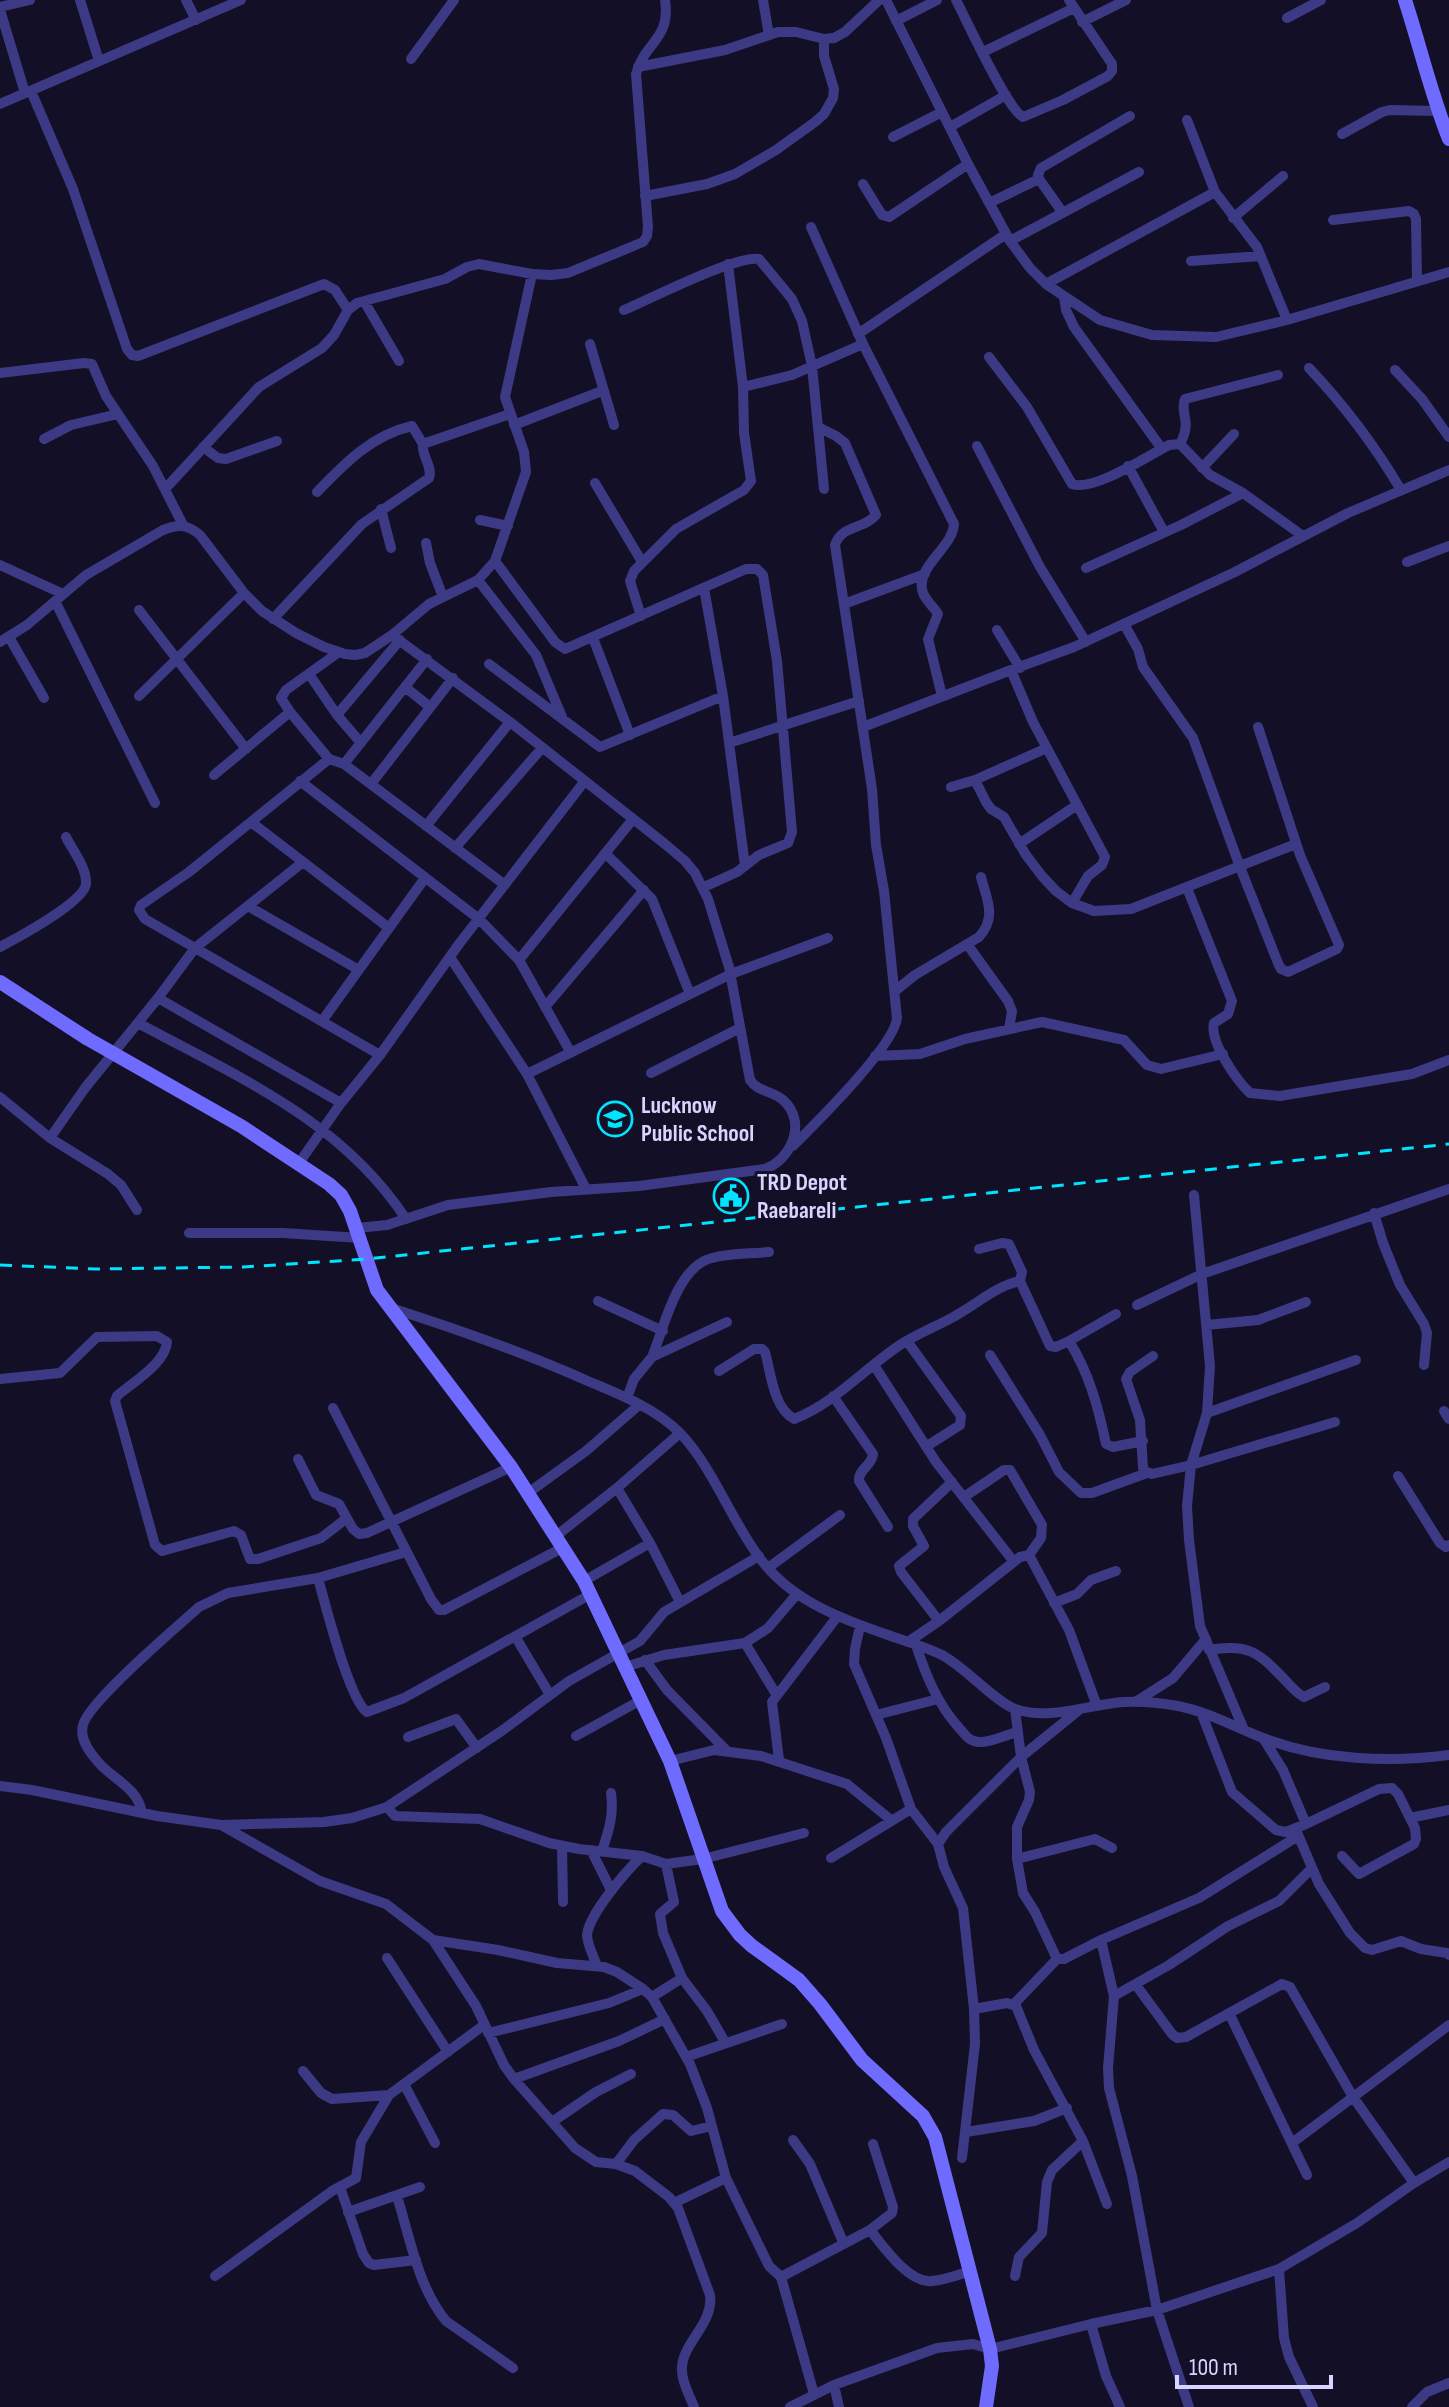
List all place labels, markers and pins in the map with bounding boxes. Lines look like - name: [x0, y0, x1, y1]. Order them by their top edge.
- place label: Lucknow Public School: [641, 1091, 754, 1148]
- school or university icon: Lucknow Public School: [596, 1100, 634, 1138]
- place label: TRD Depot Raebareli: [757, 1168, 847, 1225]
- public building icon: TRD Depot Raebareli: [712, 1177, 750, 1215]

